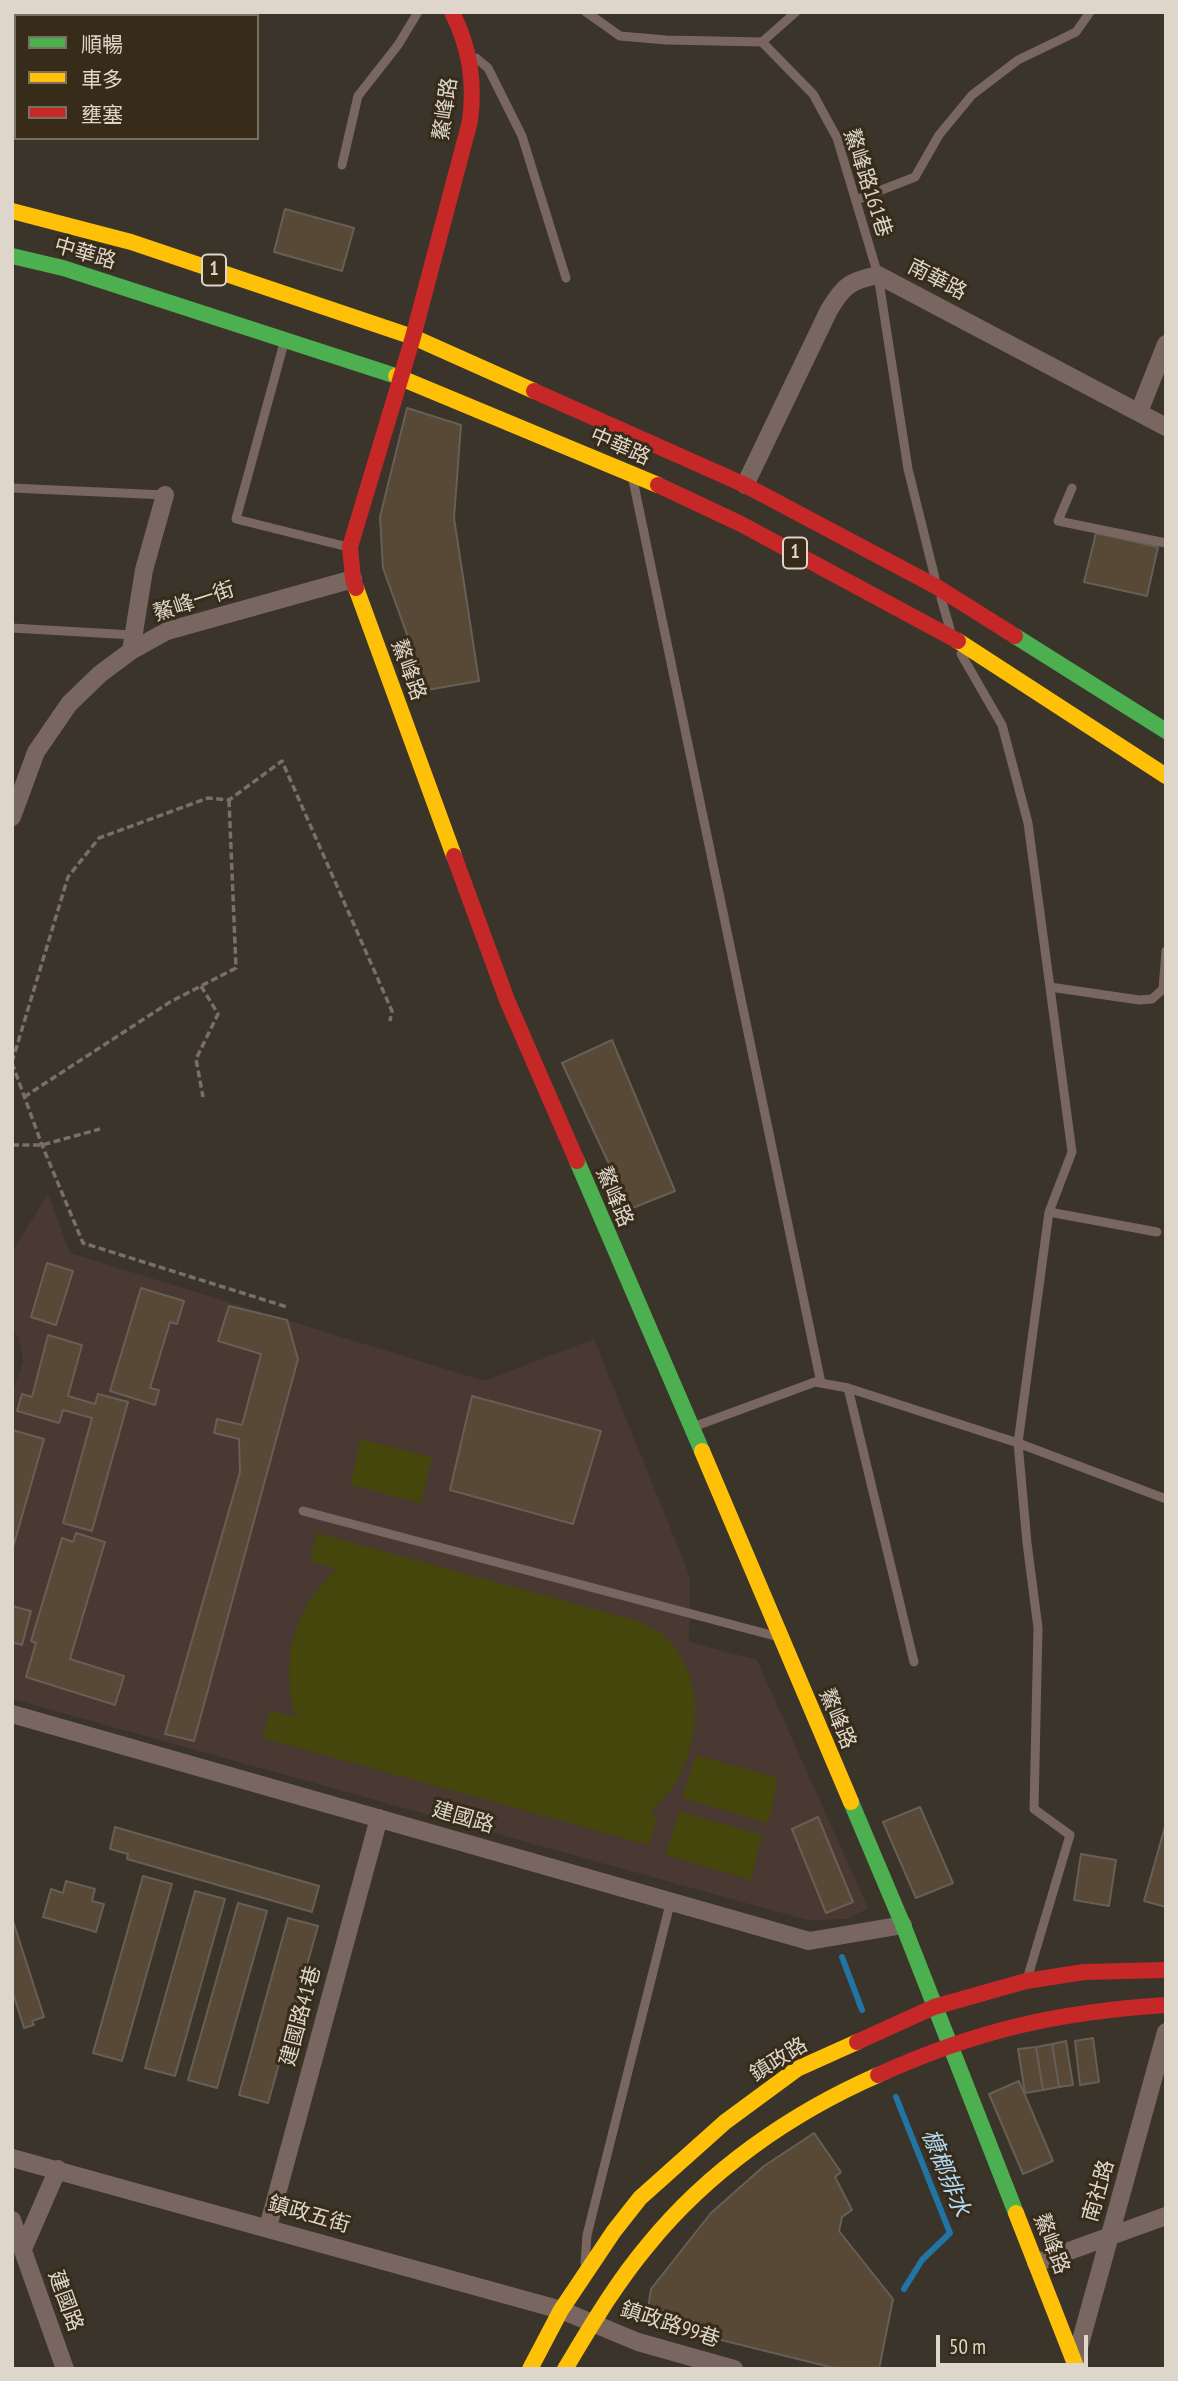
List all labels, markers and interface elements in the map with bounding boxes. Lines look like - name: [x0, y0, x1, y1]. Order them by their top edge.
- legend: [14, 14, 259, 140]
- text: 順暢: [81, 31, 123, 58]
- text: 車多: [81, 66, 123, 93]
- street label: 鰲峰路: [429, 76, 463, 142]
- text: 壅塞: [81, 101, 123, 128]
- street label: 鰲峰路161巷: [838, 126, 896, 240]
- street label: 中華路: [51, 233, 119, 275]
- road number: 1: [202, 254, 226, 286]
- street label: 南華路: [903, 254, 971, 306]
- street label: 中華路: [586, 423, 654, 471]
- road number: 1: [783, 538, 807, 568]
- street label: 鰲峰一街: [150, 577, 238, 627]
- street label: 鰲峰路: [385, 636, 431, 704]
- street label: 鰲峰路: [590, 1163, 638, 1231]
- street label: 鰲峰路: [813, 1685, 861, 1753]
- street label: 建國路: [429, 1797, 497, 1839]
- street label: 建國路41巷: [276, 1963, 326, 2069]
- street label: 鎮政路: [746, 2033, 812, 2087]
- water label: 槺榔排水: [915, 2125, 975, 2221]
- street label: 南社路: [1078, 2157, 1120, 2225]
- street label: 鎮政五街: [265, 2191, 353, 2239]
- street label: 鰲峰路: [1028, 2210, 1074, 2278]
- street label: 建國路: [42, 2267, 88, 2335]
- street label: 鎮政路99巷: [617, 2297, 723, 2353]
- scale bar: [940, 2322, 1092, 2366]
- text: 50 m: [949, 2333, 986, 2360]

